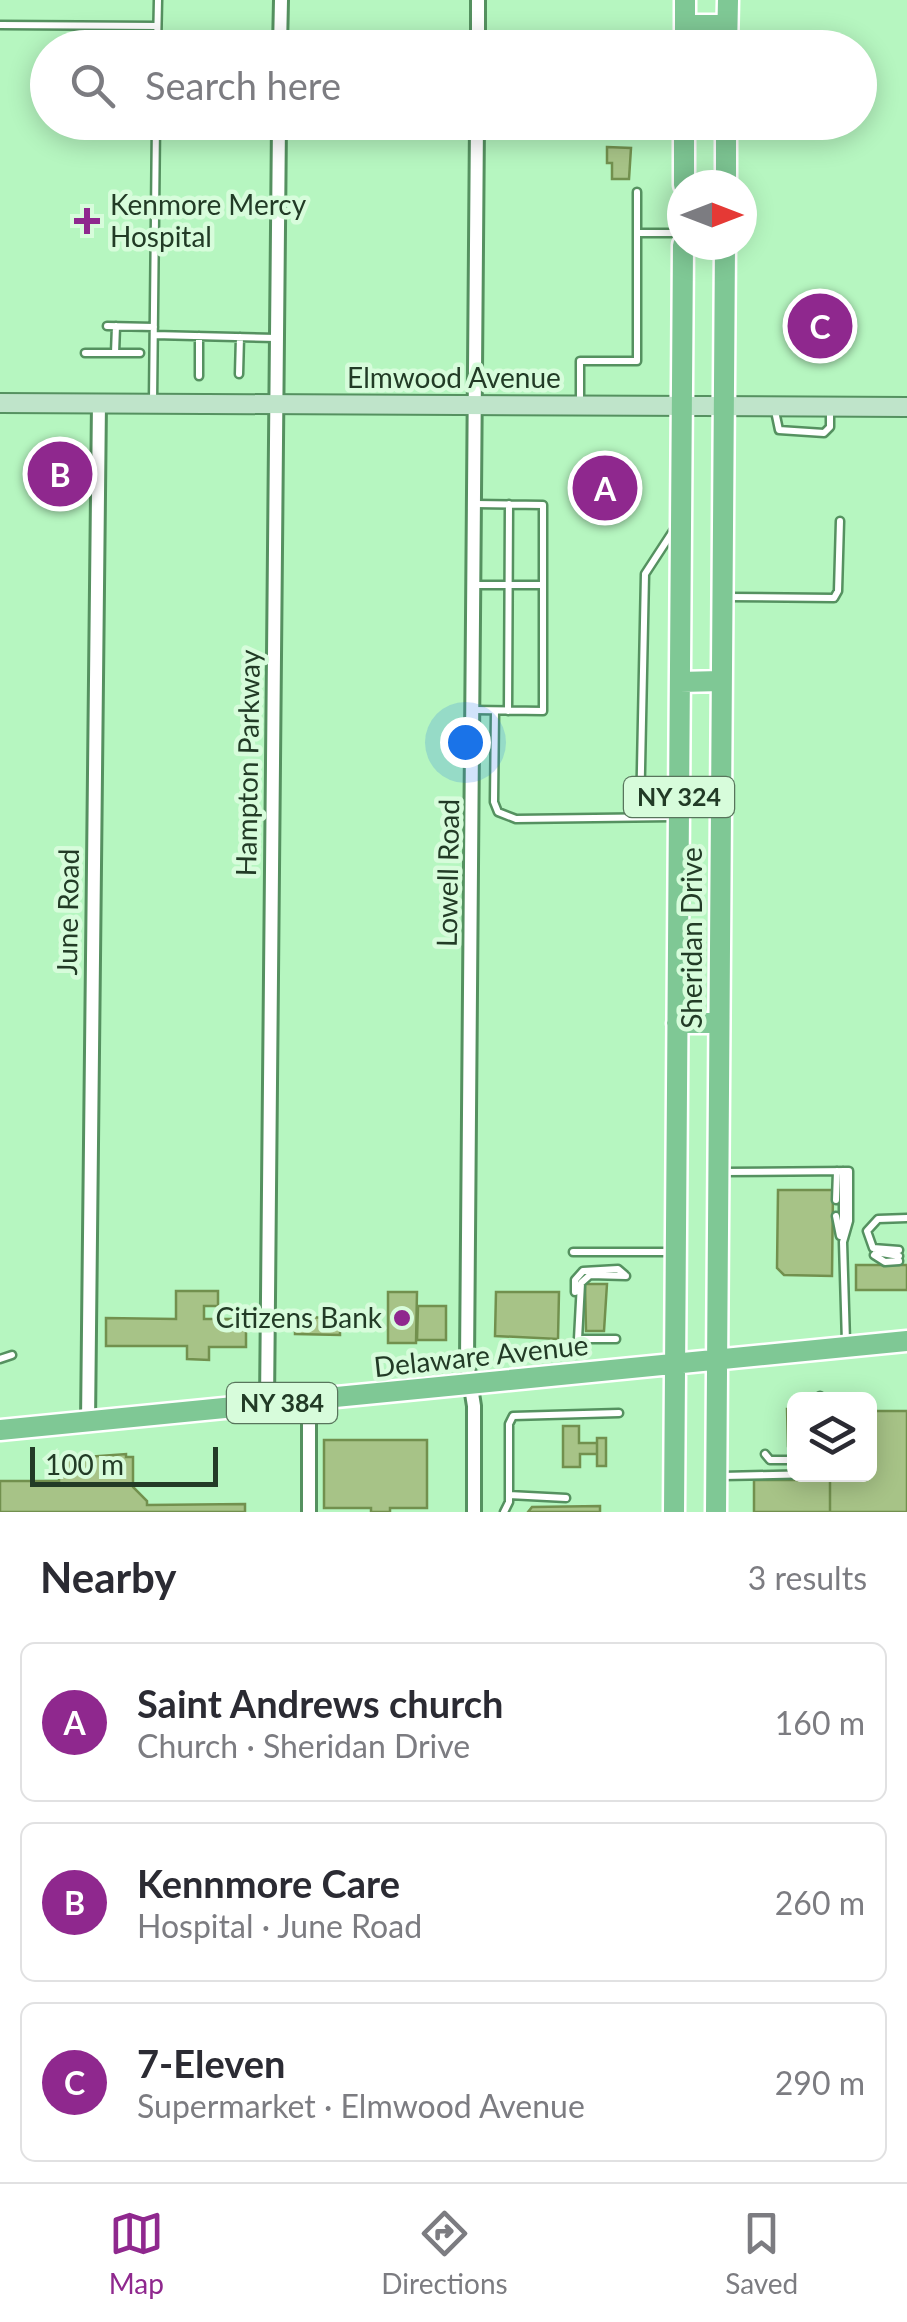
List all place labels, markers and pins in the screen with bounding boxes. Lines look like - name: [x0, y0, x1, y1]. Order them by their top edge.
- place label: Kenmore Mercy Hospital: [110, 187, 307, 253]
- marker: Kenmore Mercy Hospital: [74, 208, 100, 234]
- pin: C: [788, 288, 852, 364]
- pin: B: [28, 436, 92, 512]
- pin: A: [572, 450, 638, 526]
- place label: Citizens Bank: [216, 1300, 383, 1334]
- marker: Citizens Bank: [391, 1307, 413, 1329]

